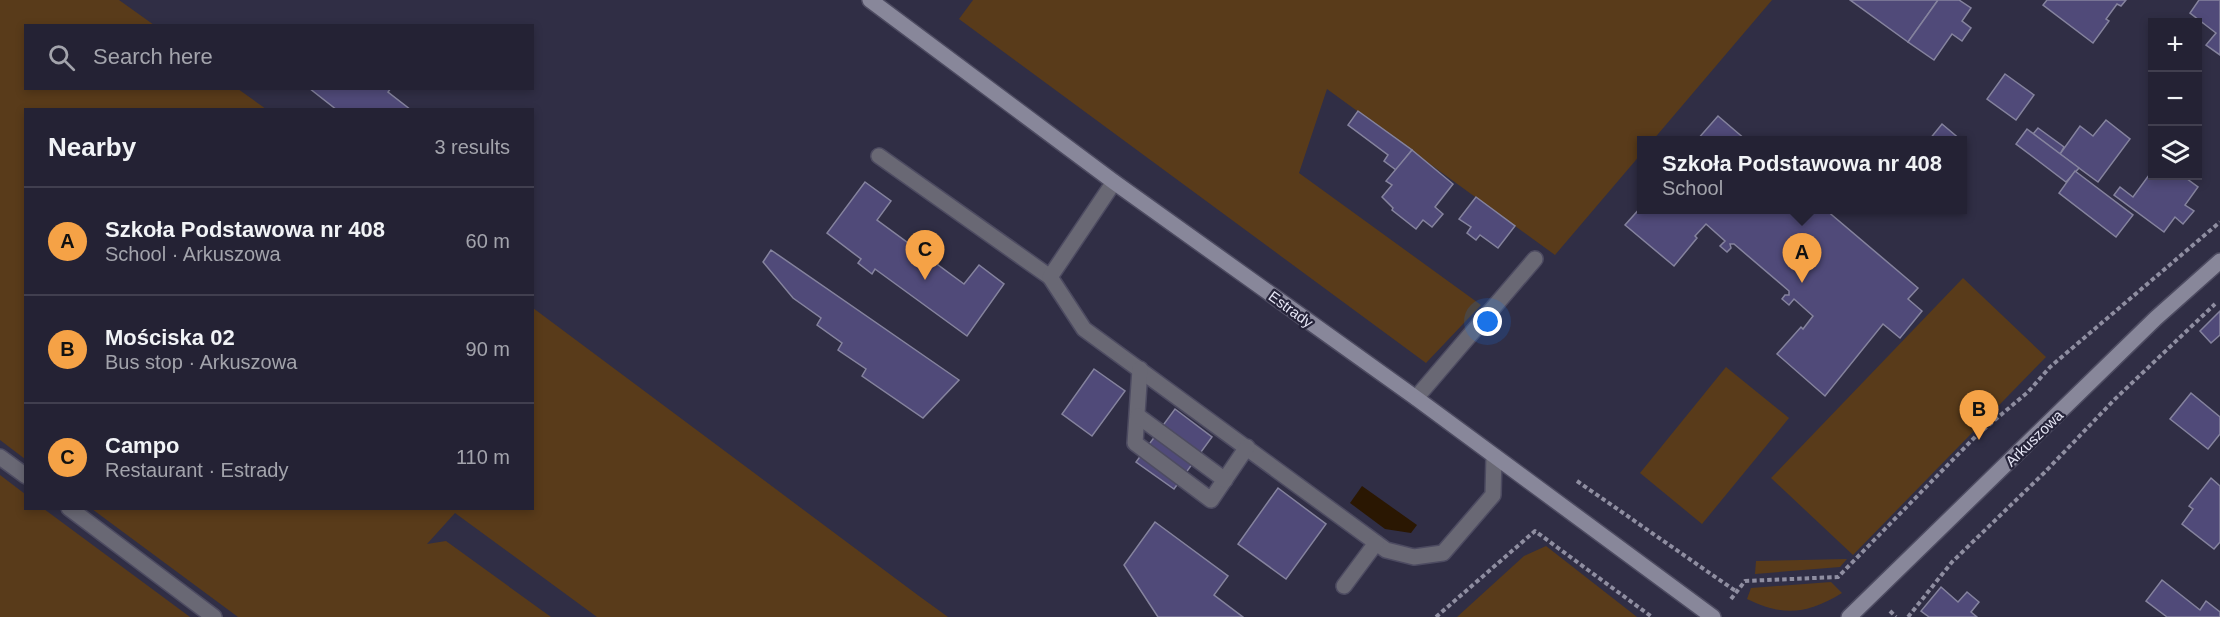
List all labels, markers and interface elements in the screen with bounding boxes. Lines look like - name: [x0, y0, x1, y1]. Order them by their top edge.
- map controls: [2148, 18, 2202, 180]
- button: +: [2148, 18, 2202, 72]
- search box: [24, 24, 534, 90]
- icon: search: [45, 41, 78, 74]
- text: Search here: [93, 44, 213, 69]
- button: −: [2148, 72, 2202, 126]
- button: layers: [2148, 126, 2202, 180]
- text: Nearby: [48, 132, 136, 162]
- text: 3 results: [434, 136, 510, 158]
- popup: [1637, 136, 1967, 214]
- text: Szkoła Podstawowa nr 408: [1662, 151, 1942, 176]
- text: School: [1662, 177, 1723, 199]
- text: Szkoła Podstawowa nr 408: [105, 217, 385, 242]
- text: A: [60, 230, 75, 252]
- text: 60 m: [466, 230, 510, 252]
- pin: C: [906, 230, 944, 280]
- pin: A: [1782, 234, 1822, 283]
- text: School · Arkuszowa: [105, 243, 281, 265]
- street label: Estrady: [1265, 287, 1317, 331]
- your location: [1473, 307, 1502, 336]
- text: Mościska 02: [105, 325, 235, 350]
- text: B: [60, 338, 75, 360]
- text: 90 m: [466, 338, 510, 360]
- text: Bus stop · Arkuszowa: [105, 351, 297, 373]
- pin: B: [1960, 390, 1998, 440]
- street label: Arkuszowa: [2002, 406, 2067, 470]
- text: Campo: [105, 433, 180, 458]
- text: C: [60, 446, 75, 468]
- text: 110 m: [456, 446, 510, 468]
- text: Restaurant · Estrady: [105, 459, 288, 481]

